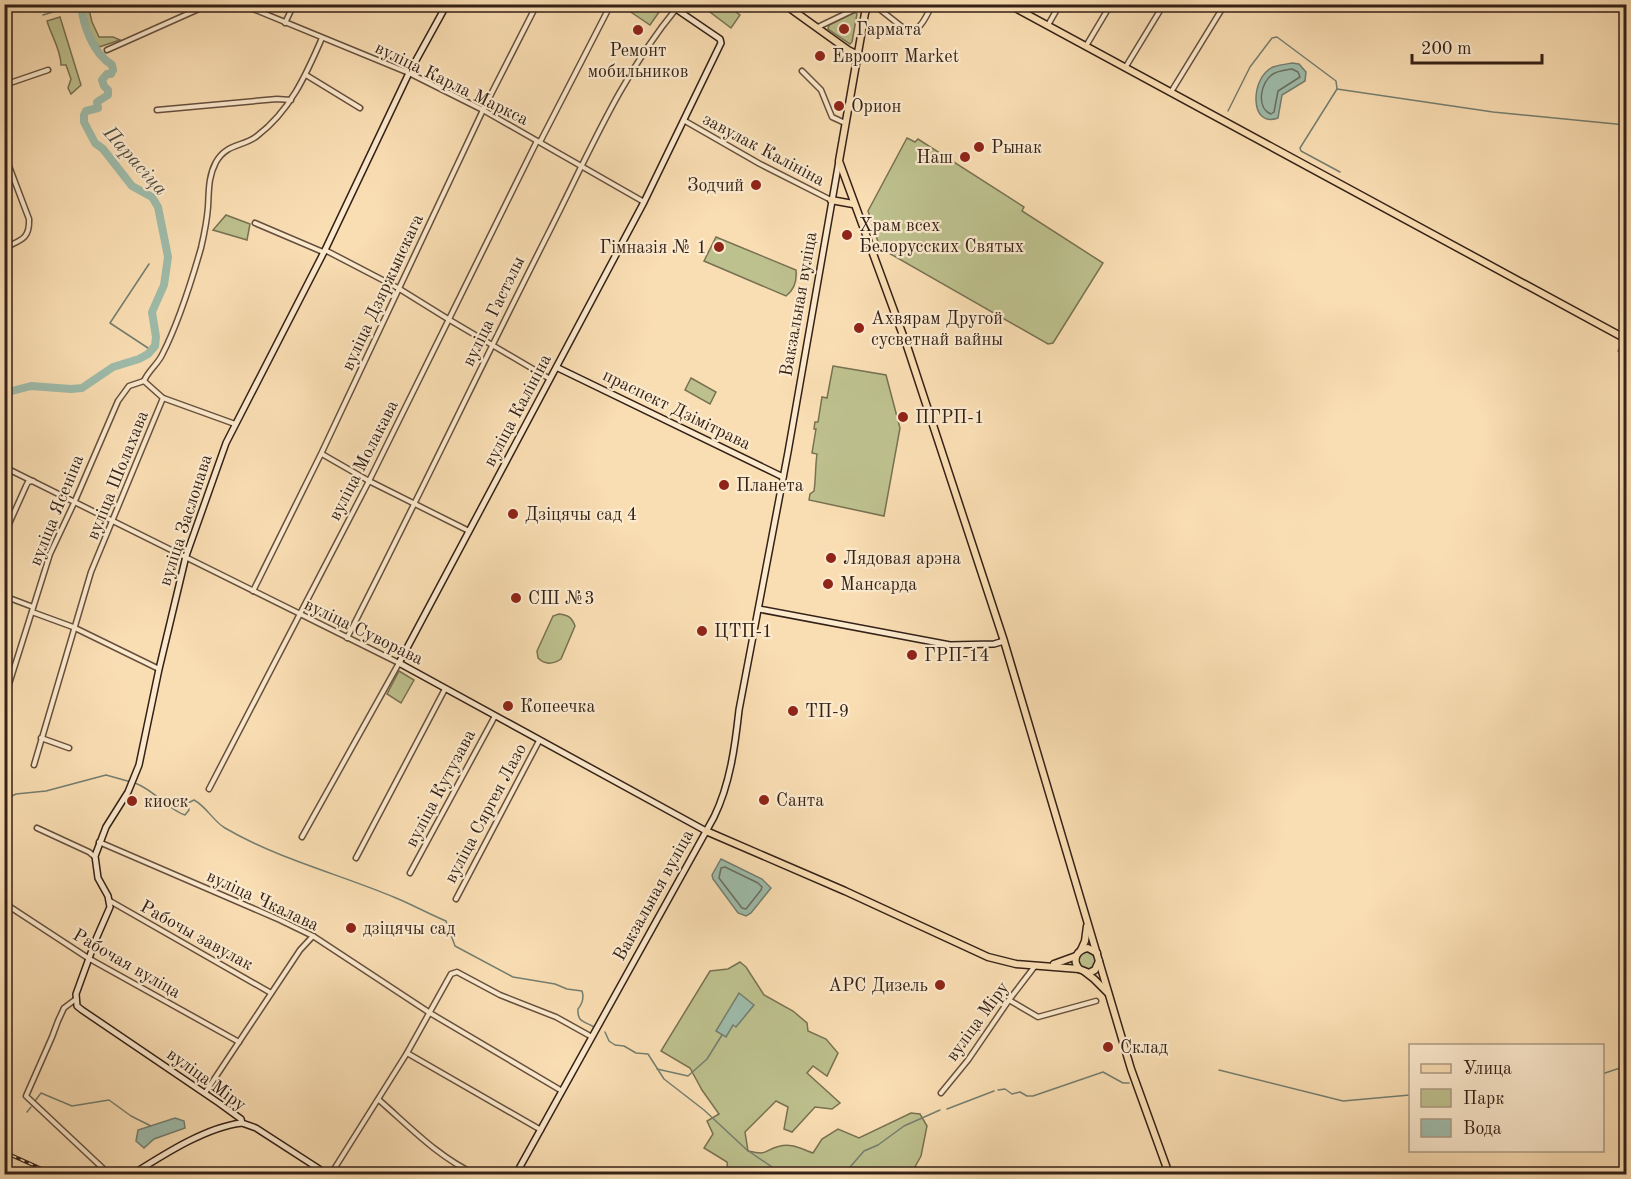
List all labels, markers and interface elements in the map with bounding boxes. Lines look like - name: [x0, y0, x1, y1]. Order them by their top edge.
- place label: Гармата: [856, 21, 922, 39]
- marker: Гармата: [837, 22, 851, 36]
- marker: Ремонт мобильников: [631, 23, 645, 37]
- scale bar: [1412, 27, 1542, 65]
- street label: вуліца Карла Маркса: [372, 39, 531, 129]
- text: 200 m: [1421, 40, 1472, 58]
- place label: Ремонт мобильников: [588, 42, 688, 81]
- place label: Евроопт Market: [832, 48, 959, 66]
- marker: Евроопт Market: [813, 49, 827, 63]
- place label: Орион: [851, 98, 902, 116]
- marker: Орион: [832, 99, 846, 113]
- street label: завулак Калініна: [700, 110, 828, 190]
- water label: Парасіца: [98, 122, 171, 200]
- place label: Рынак: [991, 139, 1042, 157]
- marker: Рынак: [972, 140, 986, 154]
- place label: Наш: [916, 149, 953, 167]
- marker: Наш: [958, 150, 972, 164]
- place label: Зодчий: [687, 177, 744, 195]
- marker: Зодчий: [749, 178, 763, 192]
- street label: вуліца Дзяржынскага: [339, 211, 427, 373]
- place label: Храм всех Белорусских Святых: [859, 217, 1024, 256]
- marker: Храм всех Белорусских Святых: [840, 228, 854, 242]
- street label: Вакзальная вуліца: [777, 230, 821, 378]
- place label: Гімназія № 1: [600, 239, 707, 257]
- marker: Гімназія № 1: [712, 240, 726, 254]
- street label: вуліца Гастэлы: [460, 254, 528, 369]
- place label: Ахвярам Другой сусветнай вайны: [871, 310, 1003, 349]
- marker: Ахвярам Другой сусветнай вайны: [852, 321, 866, 335]
- street label: вуліца Калініна: [481, 351, 555, 470]
- street label: праспект Дзімітрава: [600, 366, 753, 454]
- street label: вуліца Молакава: [326, 397, 402, 523]
- street label: вуліца Шолахава: [84, 408, 152, 542]
- place label: ПГРП-1: [915, 409, 984, 427]
- marker: ПГРП-1: [896, 410, 910, 424]
- street label: вуліца Ясеніна: [26, 452, 87, 568]
- street label: вуліца Заслонава: [156, 452, 216, 588]
- place label: Планета: [736, 477, 804, 495]
- marker: Планета: [717, 478, 731, 492]
- place label: Дзіцячы сад 4: [525, 506, 637, 524]
- marker: Дзіцячы сад 4: [506, 507, 520, 521]
- place label: Лядовая арэна: [843, 550, 961, 568]
- marker: Лядовая арэна: [824, 551, 838, 565]
- place label: Мансарда: [840, 576, 917, 594]
- marker: Мансарда: [821, 577, 835, 591]
- place label: СШ №3: [528, 590, 595, 608]
- marker: СШ №3: [509, 591, 523, 605]
- street label: вуліца Суворава: [301, 595, 426, 668]
- place label: ЦТП-1: [714, 623, 773, 641]
- marker: ЦТП-1: [695, 624, 709, 638]
- place label: ГРП-14: [924, 647, 990, 665]
- marker: ГРП-14: [905, 648, 919, 662]
- place label: Копеечка: [520, 698, 595, 716]
- marker: Копеечка: [501, 699, 515, 713]
- place label: ТП-9: [805, 703, 849, 721]
- marker: ТП-9: [786, 704, 800, 718]
- street label: вуліца Кутузава: [402, 727, 479, 850]
- street label: вуліца Сяргея Лазо: [442, 741, 530, 886]
- place label: Санта: [776, 792, 824, 810]
- place label: киоск: [144, 793, 189, 811]
- marker: Санта: [757, 793, 771, 807]
- marker: киоск: [125, 794, 139, 808]
- street label: Вакзальная вуліца: [610, 827, 697, 964]
- street label: вуліца Чкалава: [204, 867, 322, 935]
- street label: Рабочы завулак: [137, 898, 256, 974]
- place label: дзіцячы сад: [363, 920, 455, 938]
- marker: дзіцячы сад: [344, 921, 358, 935]
- street label: Рабочая вуліца: [70, 926, 184, 1002]
- place label: АРС Дизель: [828, 977, 928, 995]
- marker: АРС Дизель: [933, 978, 947, 992]
- street label: вуліца Міру: [943, 978, 1013, 1065]
- place label: Склад: [1120, 1039, 1168, 1057]
- marker: Склад: [1101, 1040, 1115, 1054]
- legend: [1409, 1044, 1604, 1152]
- street label: вуліца Міру: [163, 1045, 250, 1115]
- text: Улица: [1463, 1060, 1512, 1078]
- text: Парк: [1463, 1090, 1504, 1108]
- text: Вода: [1463, 1120, 1502, 1138]

